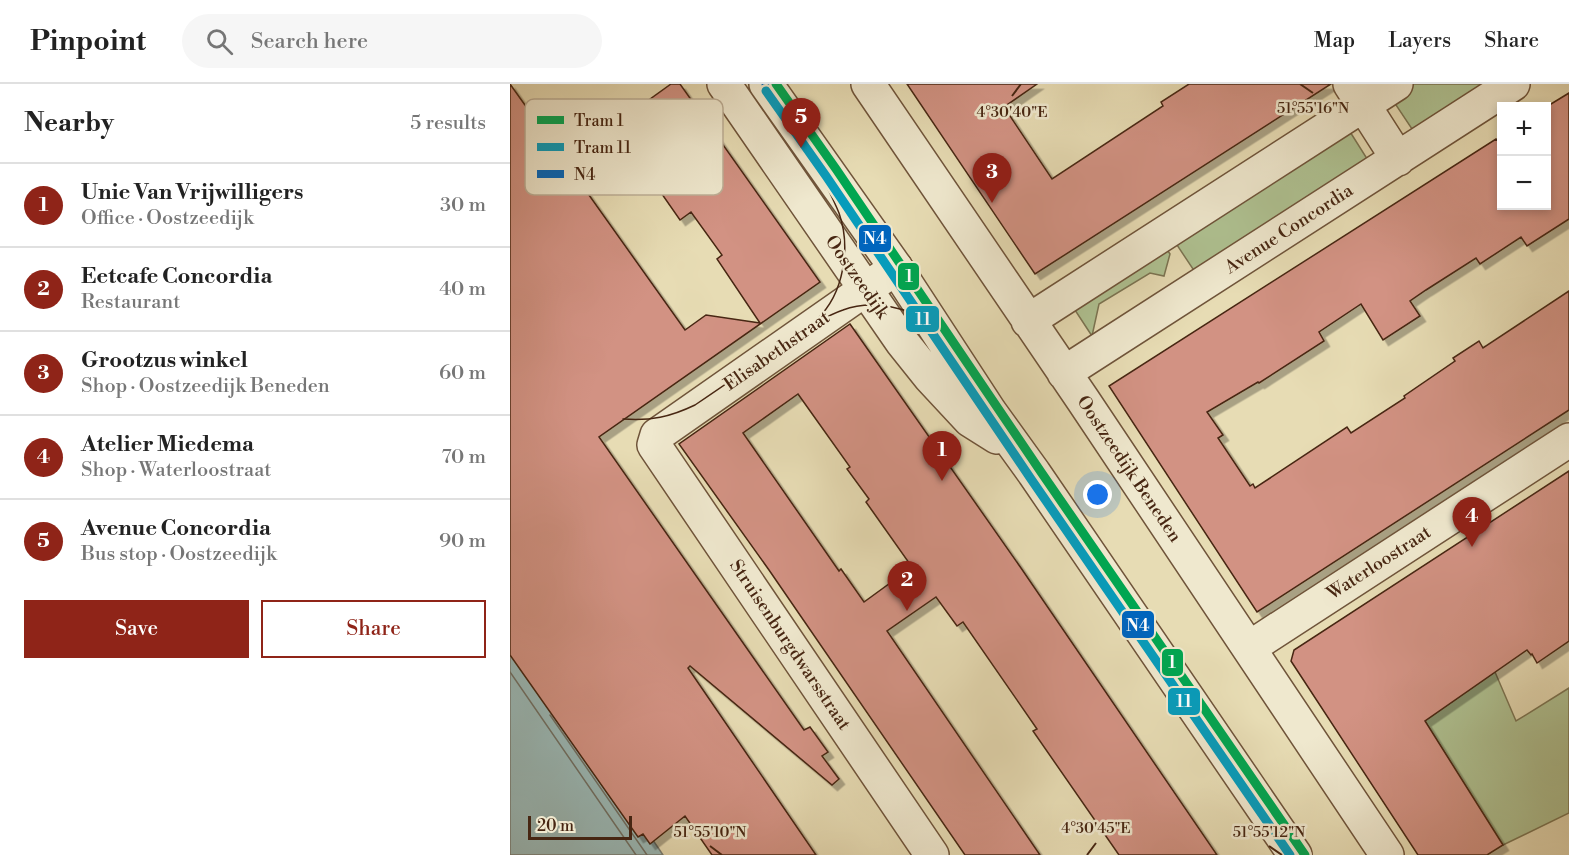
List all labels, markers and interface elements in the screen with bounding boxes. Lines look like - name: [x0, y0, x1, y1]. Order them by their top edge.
- search box: [182, 14, 602, 68]
- text: Pinpoint: [30, 24, 146, 59]
- icon: search: [203, 25, 236, 58]
- text: Search here: [251, 28, 368, 55]
- text: Map: [1314, 28, 1355, 54]
- text: Layers: [1388, 28, 1451, 54]
- text: Share: [1484, 28, 1539, 54]
- pin: 5: [782, 98, 820, 148]
- legend: [525, 99, 723, 195]
- text: 51°55'16"N: [1277, 99, 1349, 118]
- map controls: [1497, 102, 1551, 210]
- button: +: [1497, 102, 1551, 156]
- text: 4°30'40"E: [976, 103, 1048, 122]
- text: Nearby: [24, 107, 114, 139]
- text: 5 results: [410, 111, 486, 136]
- text: Tram 1: [574, 111, 624, 131]
- text: Tram 11: [574, 138, 631, 158]
- pin: 3: [972, 154, 1012, 203]
- button: −: [1497, 156, 1551, 210]
- text: N4: [574, 165, 596, 185]
- street label: Avenue Concordia: [1220, 178, 1358, 280]
- text: Unie Van Vrijwilligers: [81, 179, 304, 206]
- text: 1: [39, 193, 48, 218]
- text: 30 m: [440, 193, 486, 218]
- text: Office · Oostzeedijk: [81, 206, 254, 231]
- line badge: N4: [858, 224, 892, 253]
- text: N4: [863, 229, 887, 249]
- street label: Oostzeedijk: [820, 231, 895, 324]
- line badge: 1: [897, 262, 920, 291]
- text: Eetcafe Concordia: [81, 263, 272, 290]
- text: 1: [905, 267, 913, 287]
- text: 2: [37, 277, 50, 302]
- text: 40 m: [439, 277, 486, 302]
- text: Restaurant: [81, 290, 180, 315]
- line badge: 11: [905, 305, 940, 333]
- street label: Elisabethstraat: [720, 306, 835, 396]
- text: 11: [915, 310, 931, 330]
- text: Grootzus winkel: [81, 347, 248, 374]
- text: 3: [37, 361, 50, 386]
- text: 60 m: [439, 361, 486, 386]
- text: Shop · Oostzeedijk Beneden: [81, 374, 330, 399]
- street label: Oostzeedijk Beneden: [1071, 391, 1187, 547]
- text: Atelier Miedema: [81, 431, 254, 458]
- pin: 1: [922, 432, 962, 481]
- text: 4: [37, 445, 50, 470]
- text: 70 m: [442, 445, 486, 470]
- text: Shop · Waterloostraat: [81, 458, 271, 483]
- your location: [1083, 480, 1112, 509]
- pin: 4: [1452, 498, 1492, 547]
- text: Avenue Concordia: [81, 515, 271, 542]
- street label: Waterloostraat: [1322, 521, 1436, 606]
- text: 5: [37, 529, 50, 554]
- text: 90 m: [439, 529, 486, 554]
- text: Bus stop · Oostzeedijk: [81, 542, 277, 567]
- street label: Struisenburgdwarsstraat: [724, 555, 856, 735]
- pin: 2: [888, 562, 926, 611]
- button: Save: [24, 600, 249, 658]
- button: Share: [261, 600, 486, 658]
- line badge: N4: [1121, 610, 1155, 639]
- text: N4: [1126, 616, 1150, 636]
- line badge: 1: [1161, 648, 1184, 677]
- text: 1: [1168, 653, 1176, 673]
- line badge: 11: [1167, 687, 1201, 716]
- text: 11: [1176, 692, 1192, 712]
- scale bar: [528, 813, 632, 840]
- text: 20 m: [537, 816, 574, 836]
- text: 4°30'45"E: [1061, 819, 1131, 838]
- text: 51°55'10"N: [673, 823, 747, 842]
- text: 51°55'12"N: [1233, 823, 1305, 842]

